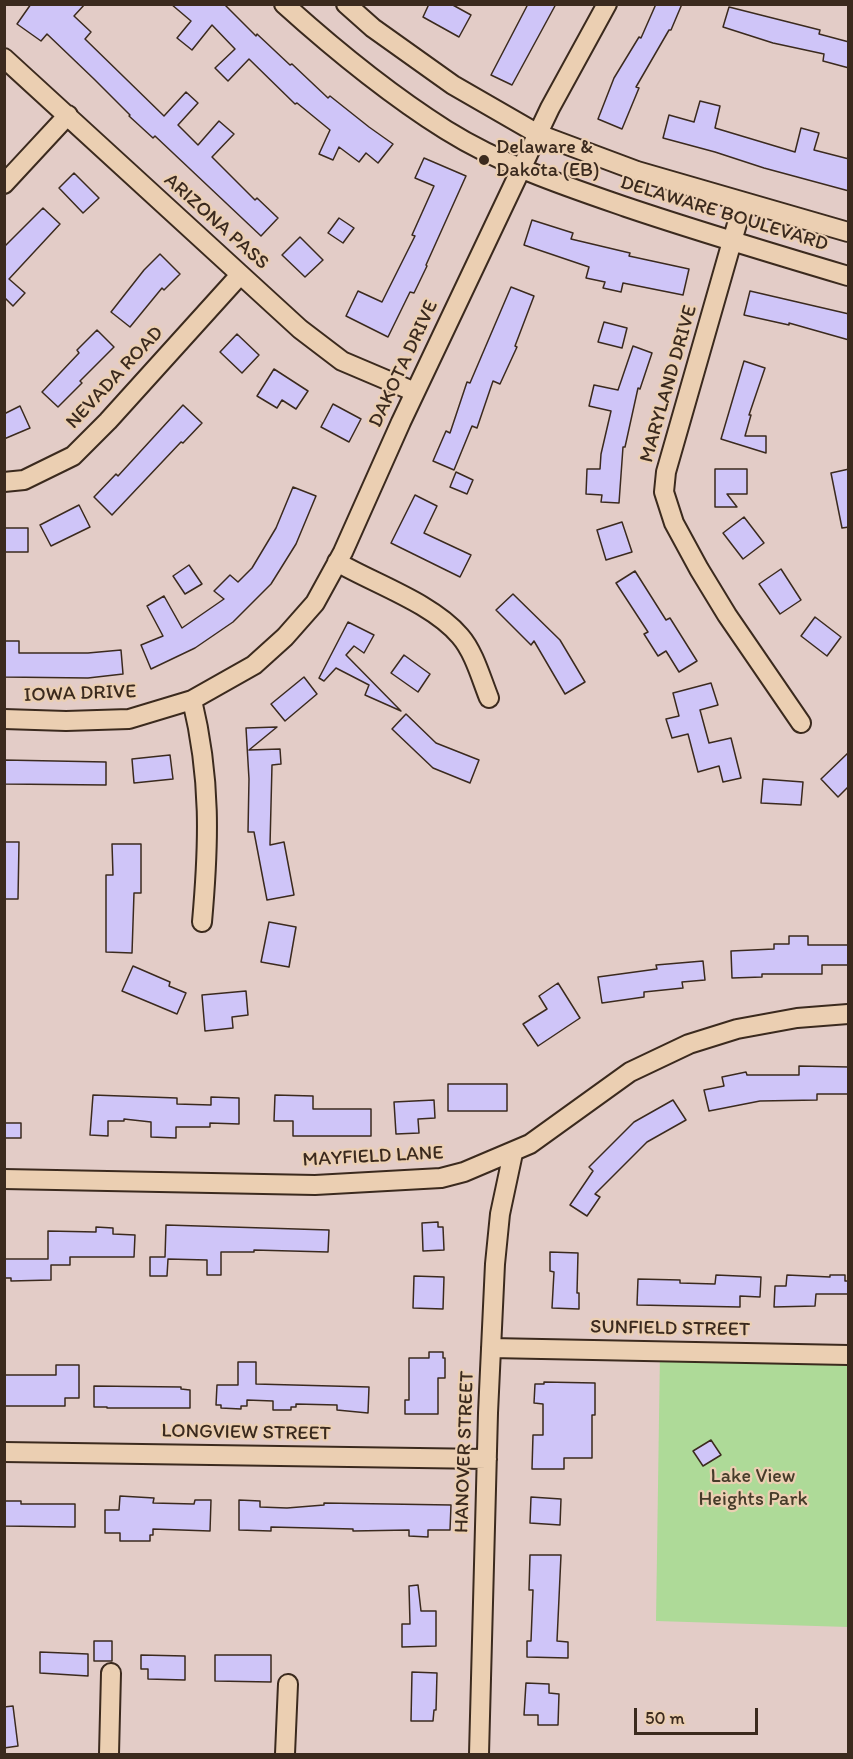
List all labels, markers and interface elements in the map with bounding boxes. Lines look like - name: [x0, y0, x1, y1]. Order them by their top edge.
- place label: Delaware & Dakota (EB): [496, 136, 600, 183]
- marker: Delaware & Dakota (EB): [477, 153, 491, 167]
- street label: ARIZONA PASS: [159, 169, 273, 275]
- street label: DELAWARE BOULEVARD: [617, 171, 831, 257]
- street label: DAKOTA DRIVE: [364, 297, 444, 431]
- street label: MARYLAND DRIVE: [635, 303, 703, 465]
- street label: NEVADA ROAD: [61, 322, 169, 434]
- street label: IOWA DRIVE: [23, 680, 137, 708]
- street label: MAYFIELD LANE: [302, 1141, 444, 1173]
- street label: SUNFIELD STREET: [590, 1316, 750, 1342]
- street label: HANOVER STREET: [450, 1371, 480, 1533]
- street label: LONGVIEW STREET: [161, 1420, 331, 1446]
- park label: Lake View Heights Park: [698, 1465, 808, 1512]
- scale bar: [637, 1696, 762, 1734]
- text: 50 m: [645, 1707, 685, 1729]

